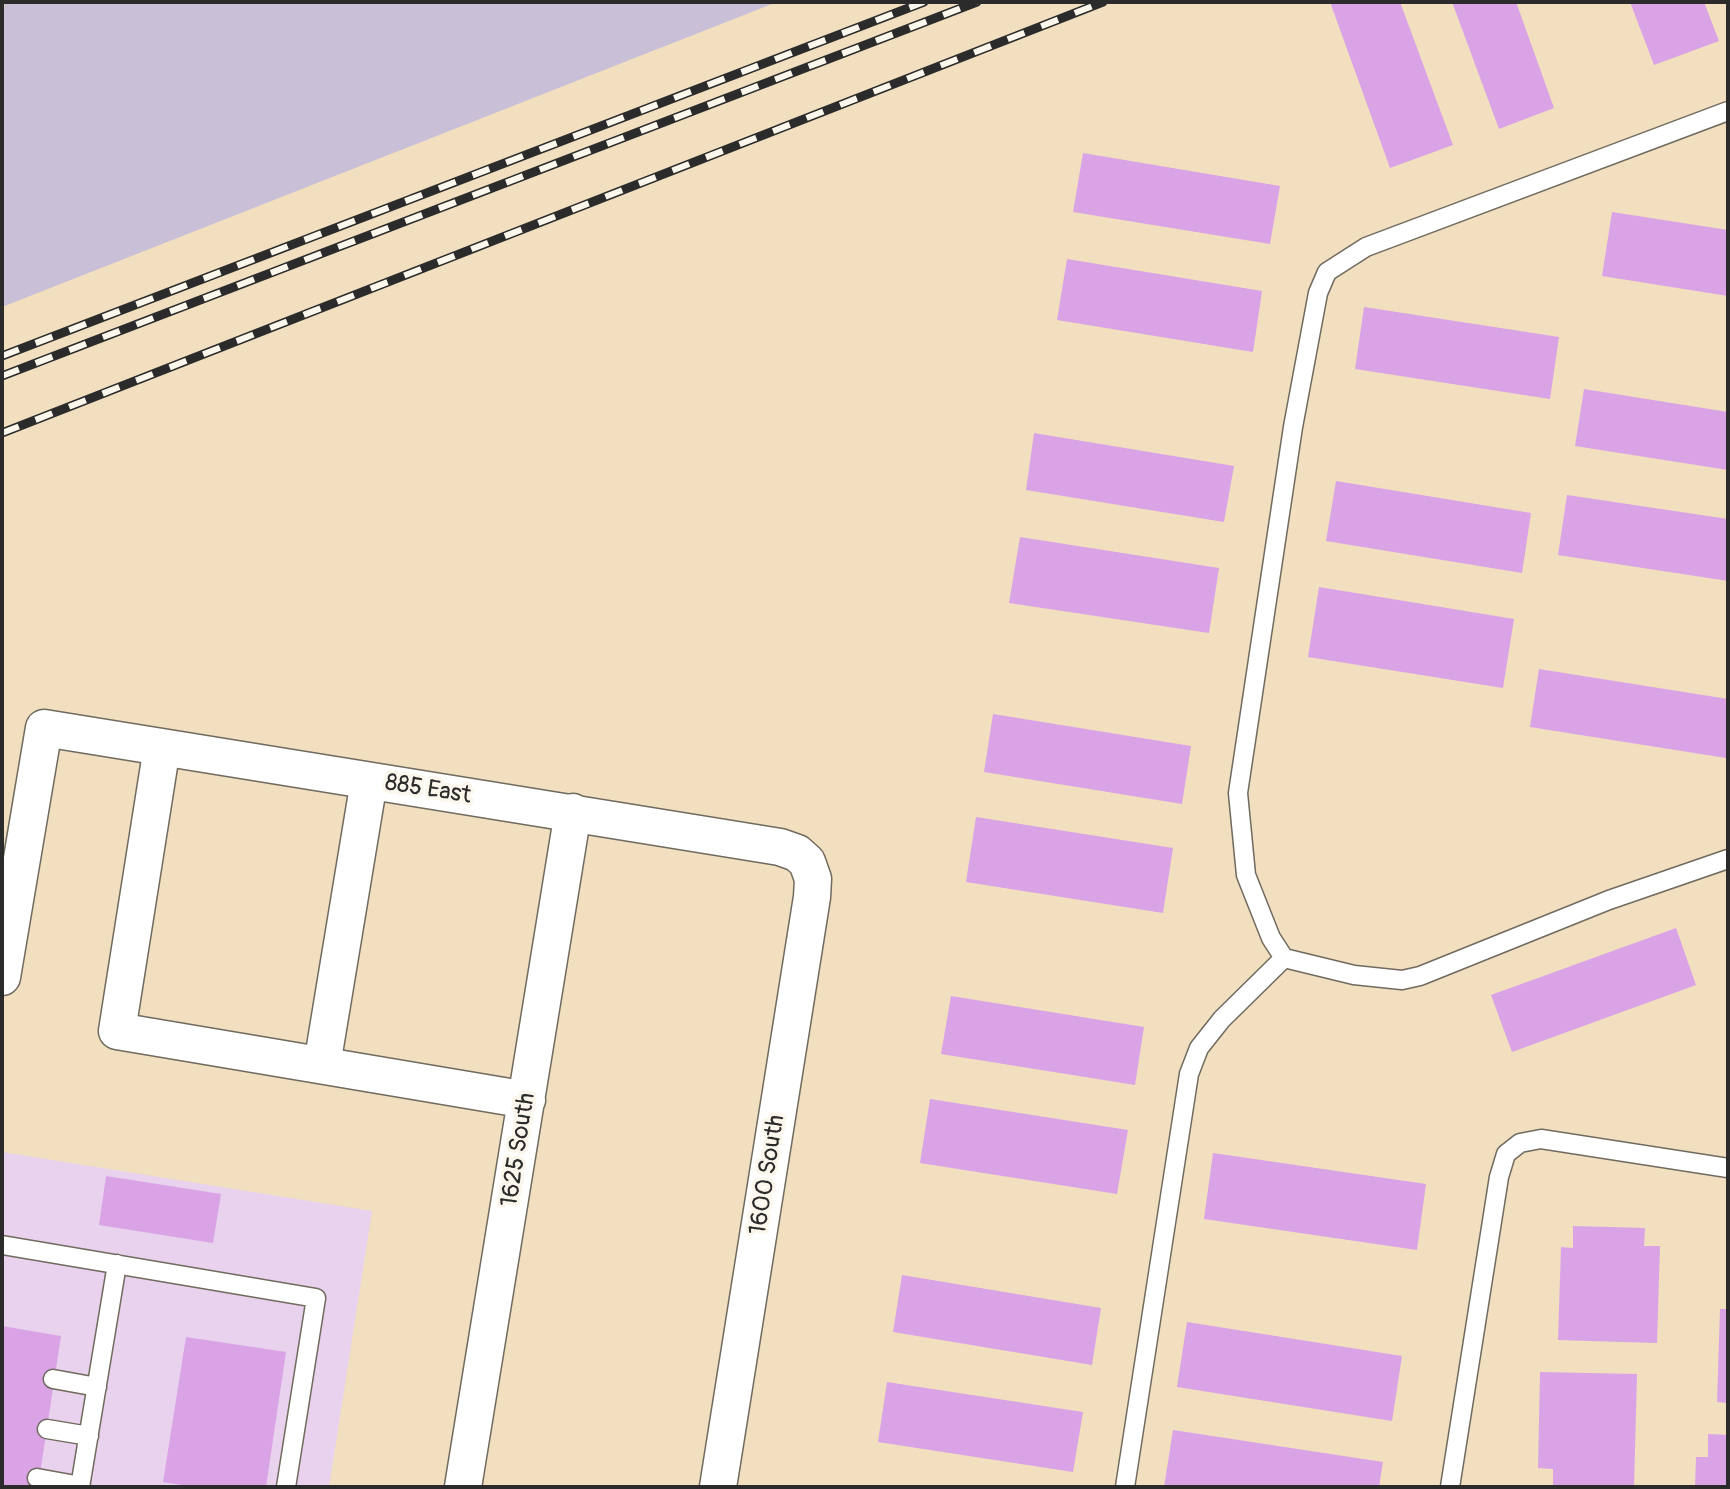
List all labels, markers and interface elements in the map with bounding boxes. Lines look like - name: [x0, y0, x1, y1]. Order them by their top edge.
- street label: 885 East: [383, 769, 473, 811]
- street label: 1625 South: [496, 1091, 542, 1209]
- street label: 1600 South: [744, 1113, 792, 1237]

